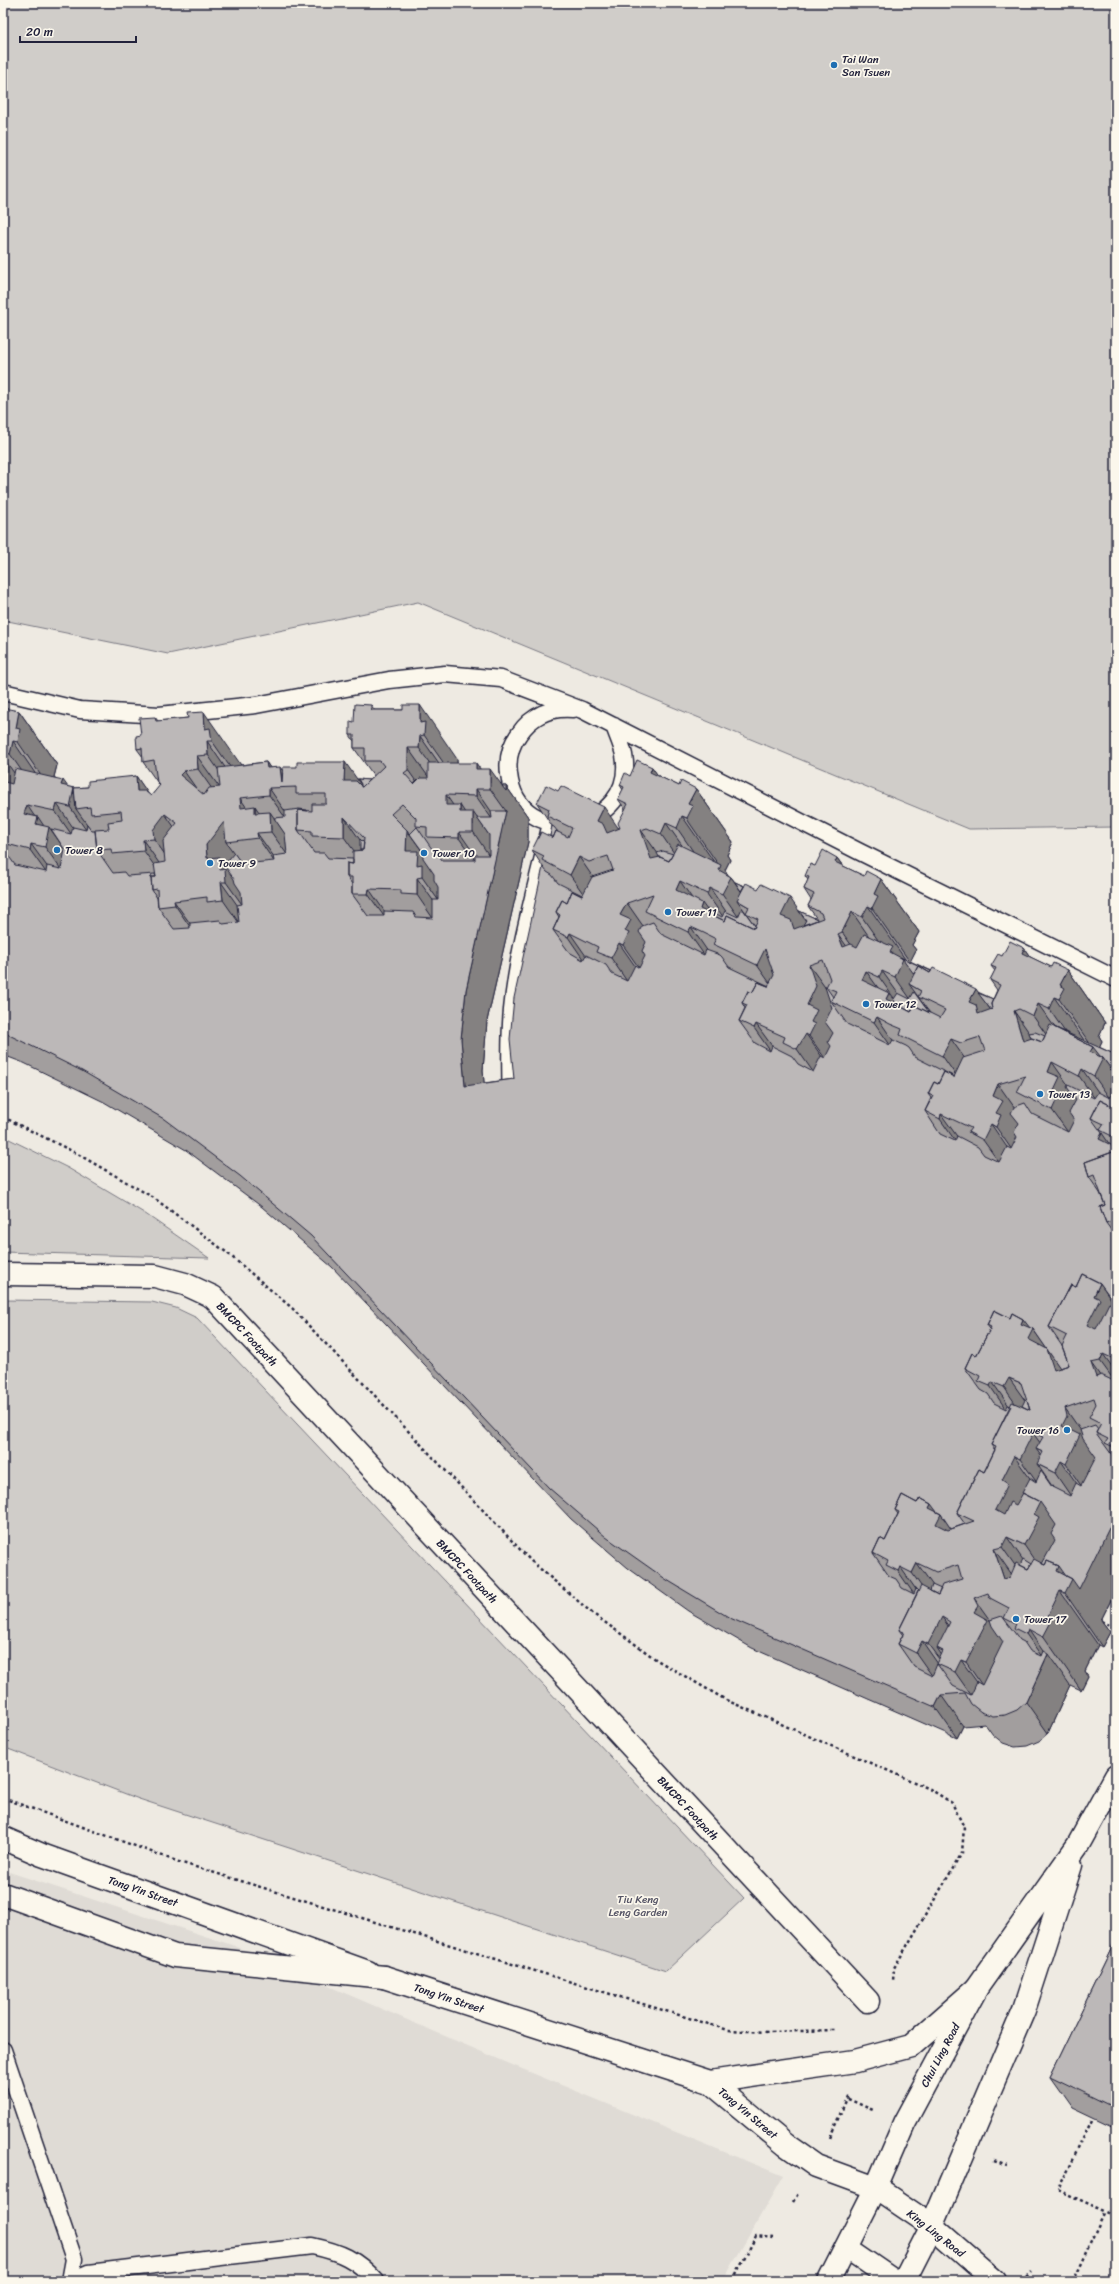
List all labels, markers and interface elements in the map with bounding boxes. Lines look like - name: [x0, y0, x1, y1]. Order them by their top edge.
- scale bar: [20, 18, 136, 44]
- text: 20 m: [26, 21, 53, 43]
- place label: Tai Wan San Tsuen: [842, 50, 890, 82]
- marker: Tai Wan San Tsuen: [829, 60, 839, 70]
- place label: Tower 8: [65, 841, 103, 860]
- place label: Tower 10: [432, 844, 475, 863]
- marker: Tower 8: [52, 845, 62, 855]
- marker: Tower 10: [419, 848, 429, 858]
- place label: Tower 9: [218, 854, 256, 873]
- marker: Tower 9: [205, 858, 215, 868]
- place label: Tower 11: [676, 903, 717, 922]
- marker: Tower 11: [663, 907, 673, 917]
- place label: Tower 12: [874, 995, 917, 1014]
- marker: Tower 12: [861, 999, 871, 1009]
- place label: Tower 13: [1048, 1085, 1090, 1104]
- marker: Tower 13: [1035, 1089, 1045, 1099]
- street label: BMCPC Footpath: [211, 1298, 282, 1371]
- place label: Tower 16: [1017, 1421, 1059, 1440]
- marker: Tower 16: [1062, 1425, 1072, 1435]
- street label: BMCPC Footpath: [431, 1535, 502, 1608]
- place label: Tower 17: [1024, 1610, 1067, 1629]
- marker: Tower 17: [1011, 1614, 1021, 1624]
- street label: BMCPC Footpath: [652, 1772, 723, 1845]
- street label: Tong Yin Street: [105, 1871, 181, 1913]
- park label: Tiu Keng Leng Garden: [609, 1890, 668, 1922]
- street label: Tong Yin Street: [411, 1978, 487, 2019]
- street label: Chui Ling Road: [916, 2019, 966, 2091]
- street label: Tong Yin Street: [714, 2083, 782, 2144]
- street label: King Ling Road: [902, 2204, 970, 2263]

